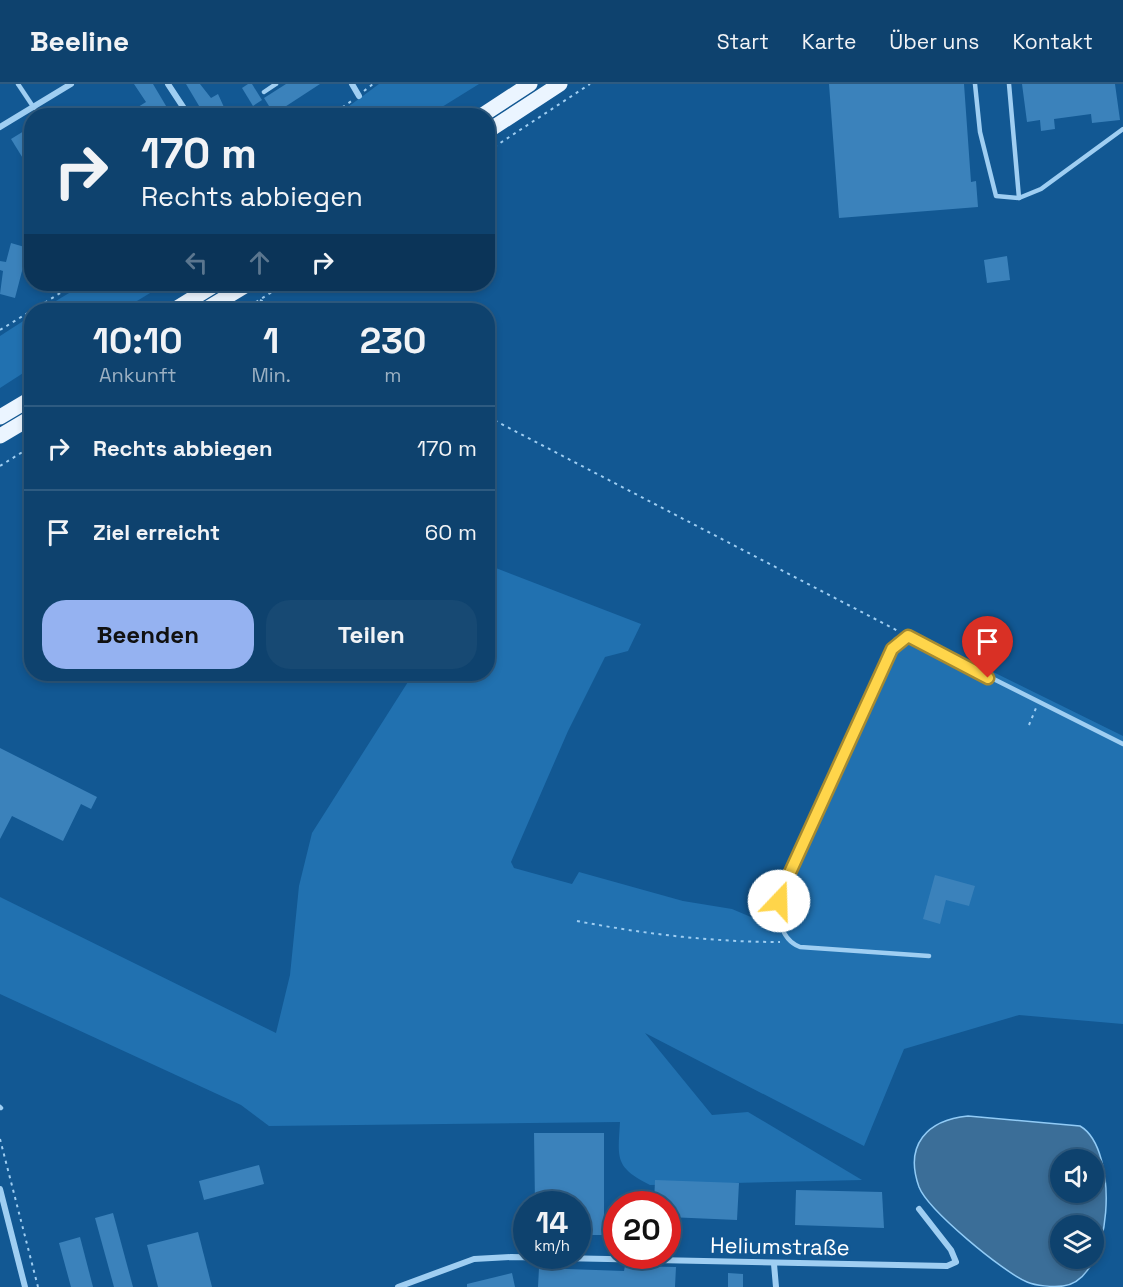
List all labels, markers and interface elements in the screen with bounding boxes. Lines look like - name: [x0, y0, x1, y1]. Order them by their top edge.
- text: Beeline: [30, 23, 129, 59]
- text: Start: [717, 28, 769, 55]
- text: Karte: [802, 28, 856, 55]
- text: Über uns: [889, 28, 979, 55]
- text: Kontakt: [1012, 28, 1093, 55]
- text: 170 m: [141, 127, 257, 180]
- icon: right: [42, 132, 120, 210]
- text: Rechts abbiegen: [141, 179, 363, 214]
- icon: left: [180, 246, 213, 279]
- icon: ahead: [243, 246, 276, 279]
- icon: right: [306, 246, 339, 279]
- text: 10:10: [93, 318, 183, 364]
- text: 1: [263, 318, 279, 364]
- text: 230: [360, 318, 426, 364]
- text: Ankunft: [99, 362, 176, 388]
- text: Min.: [251, 362, 291, 388]
- text: m: [384, 362, 402, 388]
- icon: right: [42, 432, 75, 465]
- text: Rechts abbiegen: [93, 434, 273, 462]
- text: 170 m: [417, 434, 477, 462]
- icon: arrive: [42, 516, 75, 549]
- text: Ziel erreicht: [93, 518, 220, 546]
- text: 60 m: [425, 518, 477, 546]
- button: Beenden: [42, 600, 254, 669]
- button: Teilen: [266, 600, 477, 669]
- pin: [962, 616, 1013, 678]
- icon: arrive: [971, 625, 1004, 658]
- position arrow: [747, 869, 811, 933]
- map controls: [1050, 1149, 1104, 1269]
- button: sound: [1050, 1149, 1104, 1203]
- speed limit sign: 20: [603, 1191, 681, 1269]
- text: 14: [536, 1203, 568, 1242]
- button: layers: [1050, 1215, 1104, 1269]
- street label: Heliumstraße: [710, 1231, 850, 1261]
- text: km/h: [534, 1236, 570, 1255]

